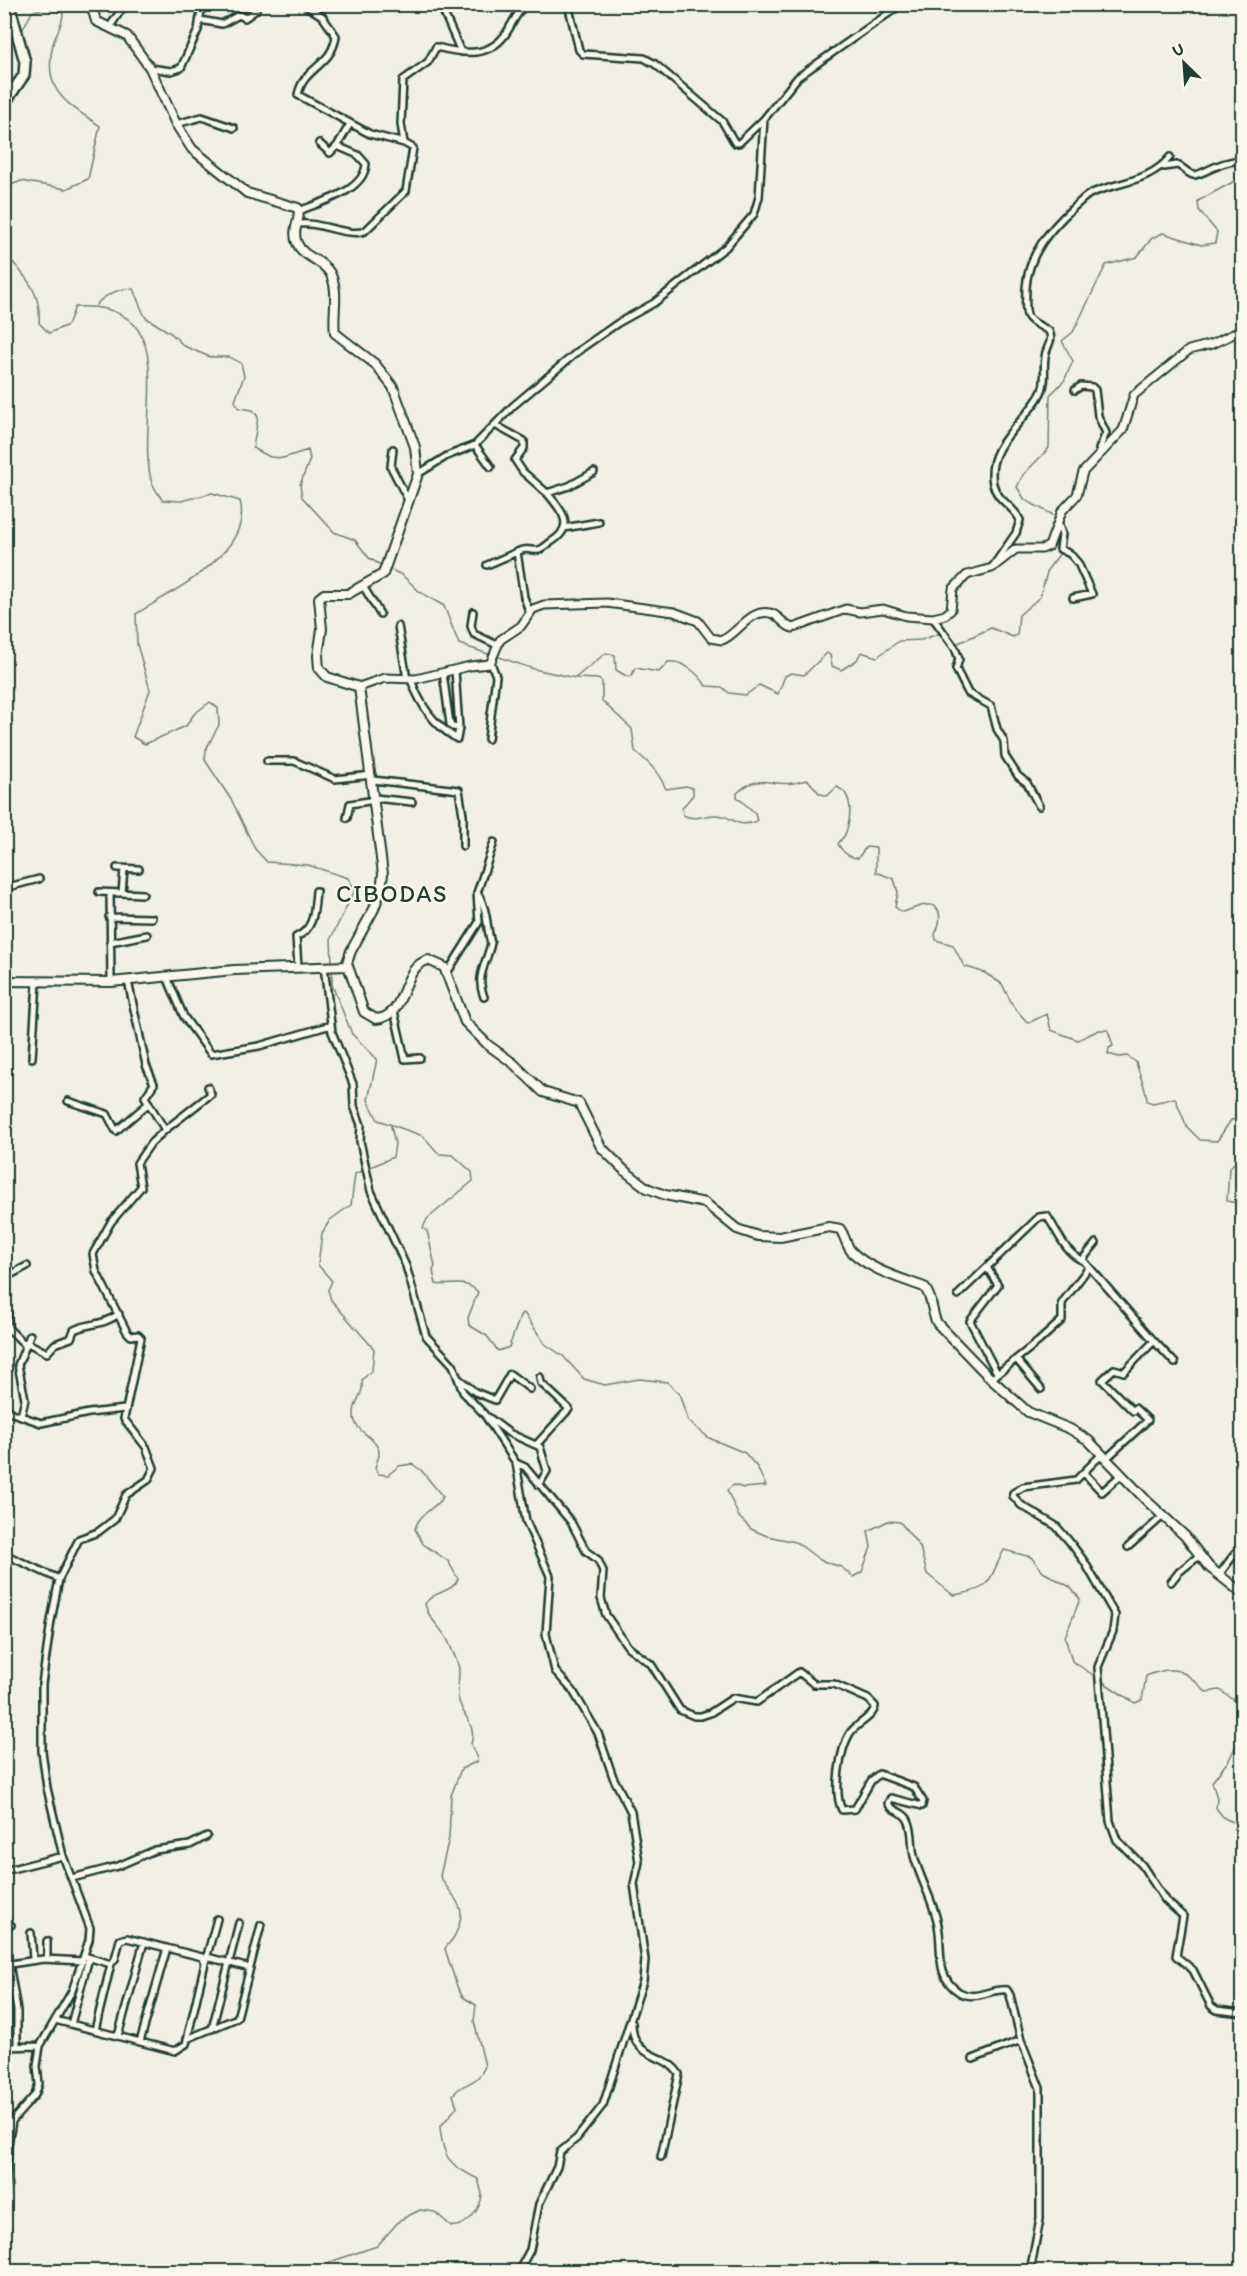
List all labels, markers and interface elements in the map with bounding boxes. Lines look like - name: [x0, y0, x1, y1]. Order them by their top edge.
- north arrow: [1154, 33, 1214, 93]
- text: U: [1169, 39, 1187, 61]
- district label: CIBODAS: [336, 879, 448, 908]

